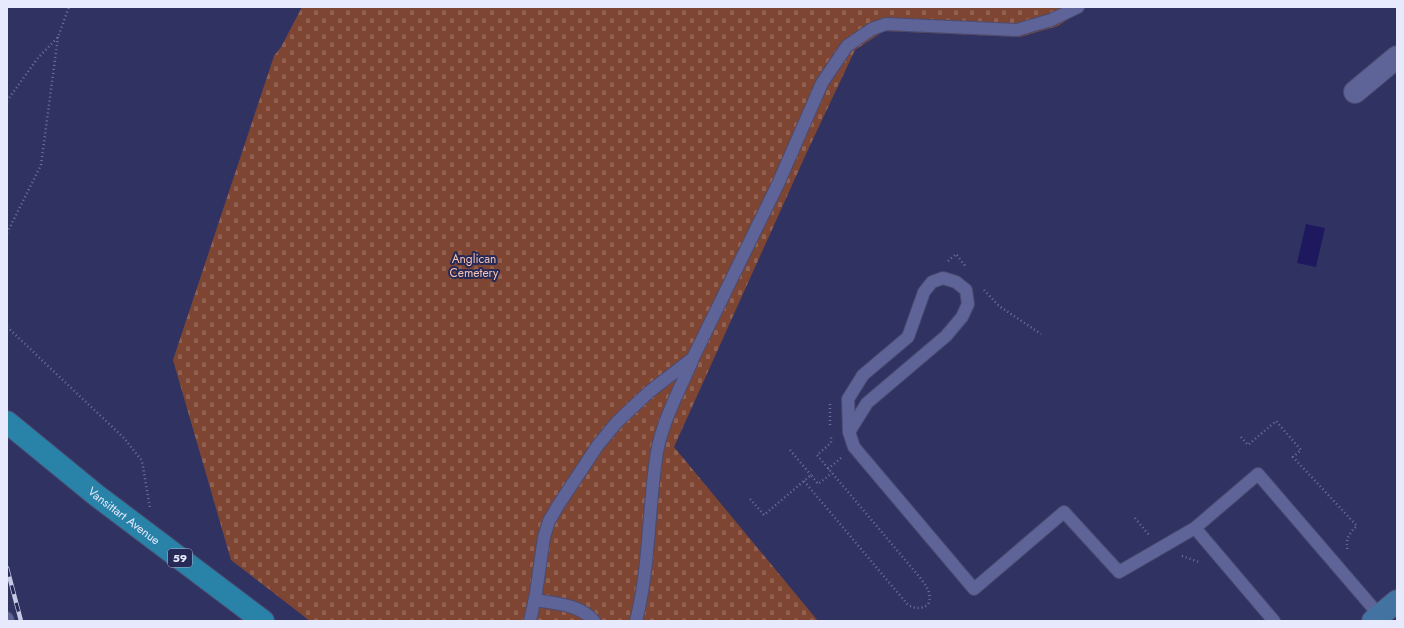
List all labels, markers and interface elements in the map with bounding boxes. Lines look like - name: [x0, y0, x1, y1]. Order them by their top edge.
- park label: Anglican Cemetery: [450, 250, 499, 282]
- street label: Vansittart Avenue: [84, 483, 164, 549]
- road number: 59: [168, 549, 192, 567]

